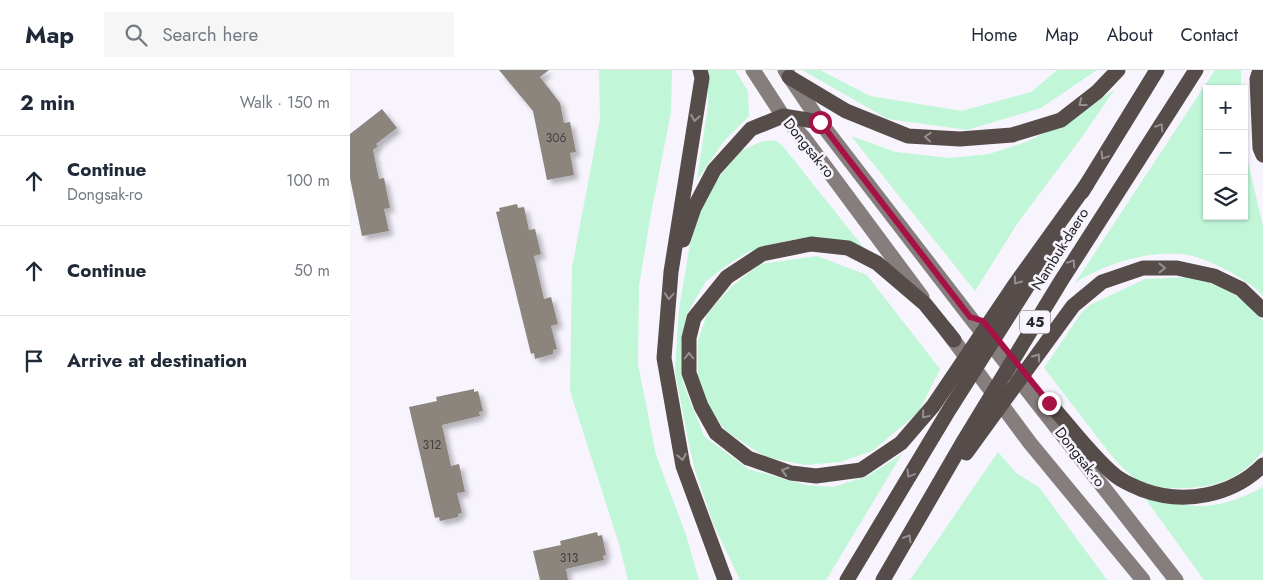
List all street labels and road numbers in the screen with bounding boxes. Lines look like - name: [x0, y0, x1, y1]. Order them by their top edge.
- street label: Dongsak-ro: [778, 114, 840, 182]
- street label: Nambuk-daero: [1026, 204, 1094, 294]
- road number: 45: [1020, 310, 1050, 334]
- street label: Dongsak-ro: [1049, 422, 1111, 492]

